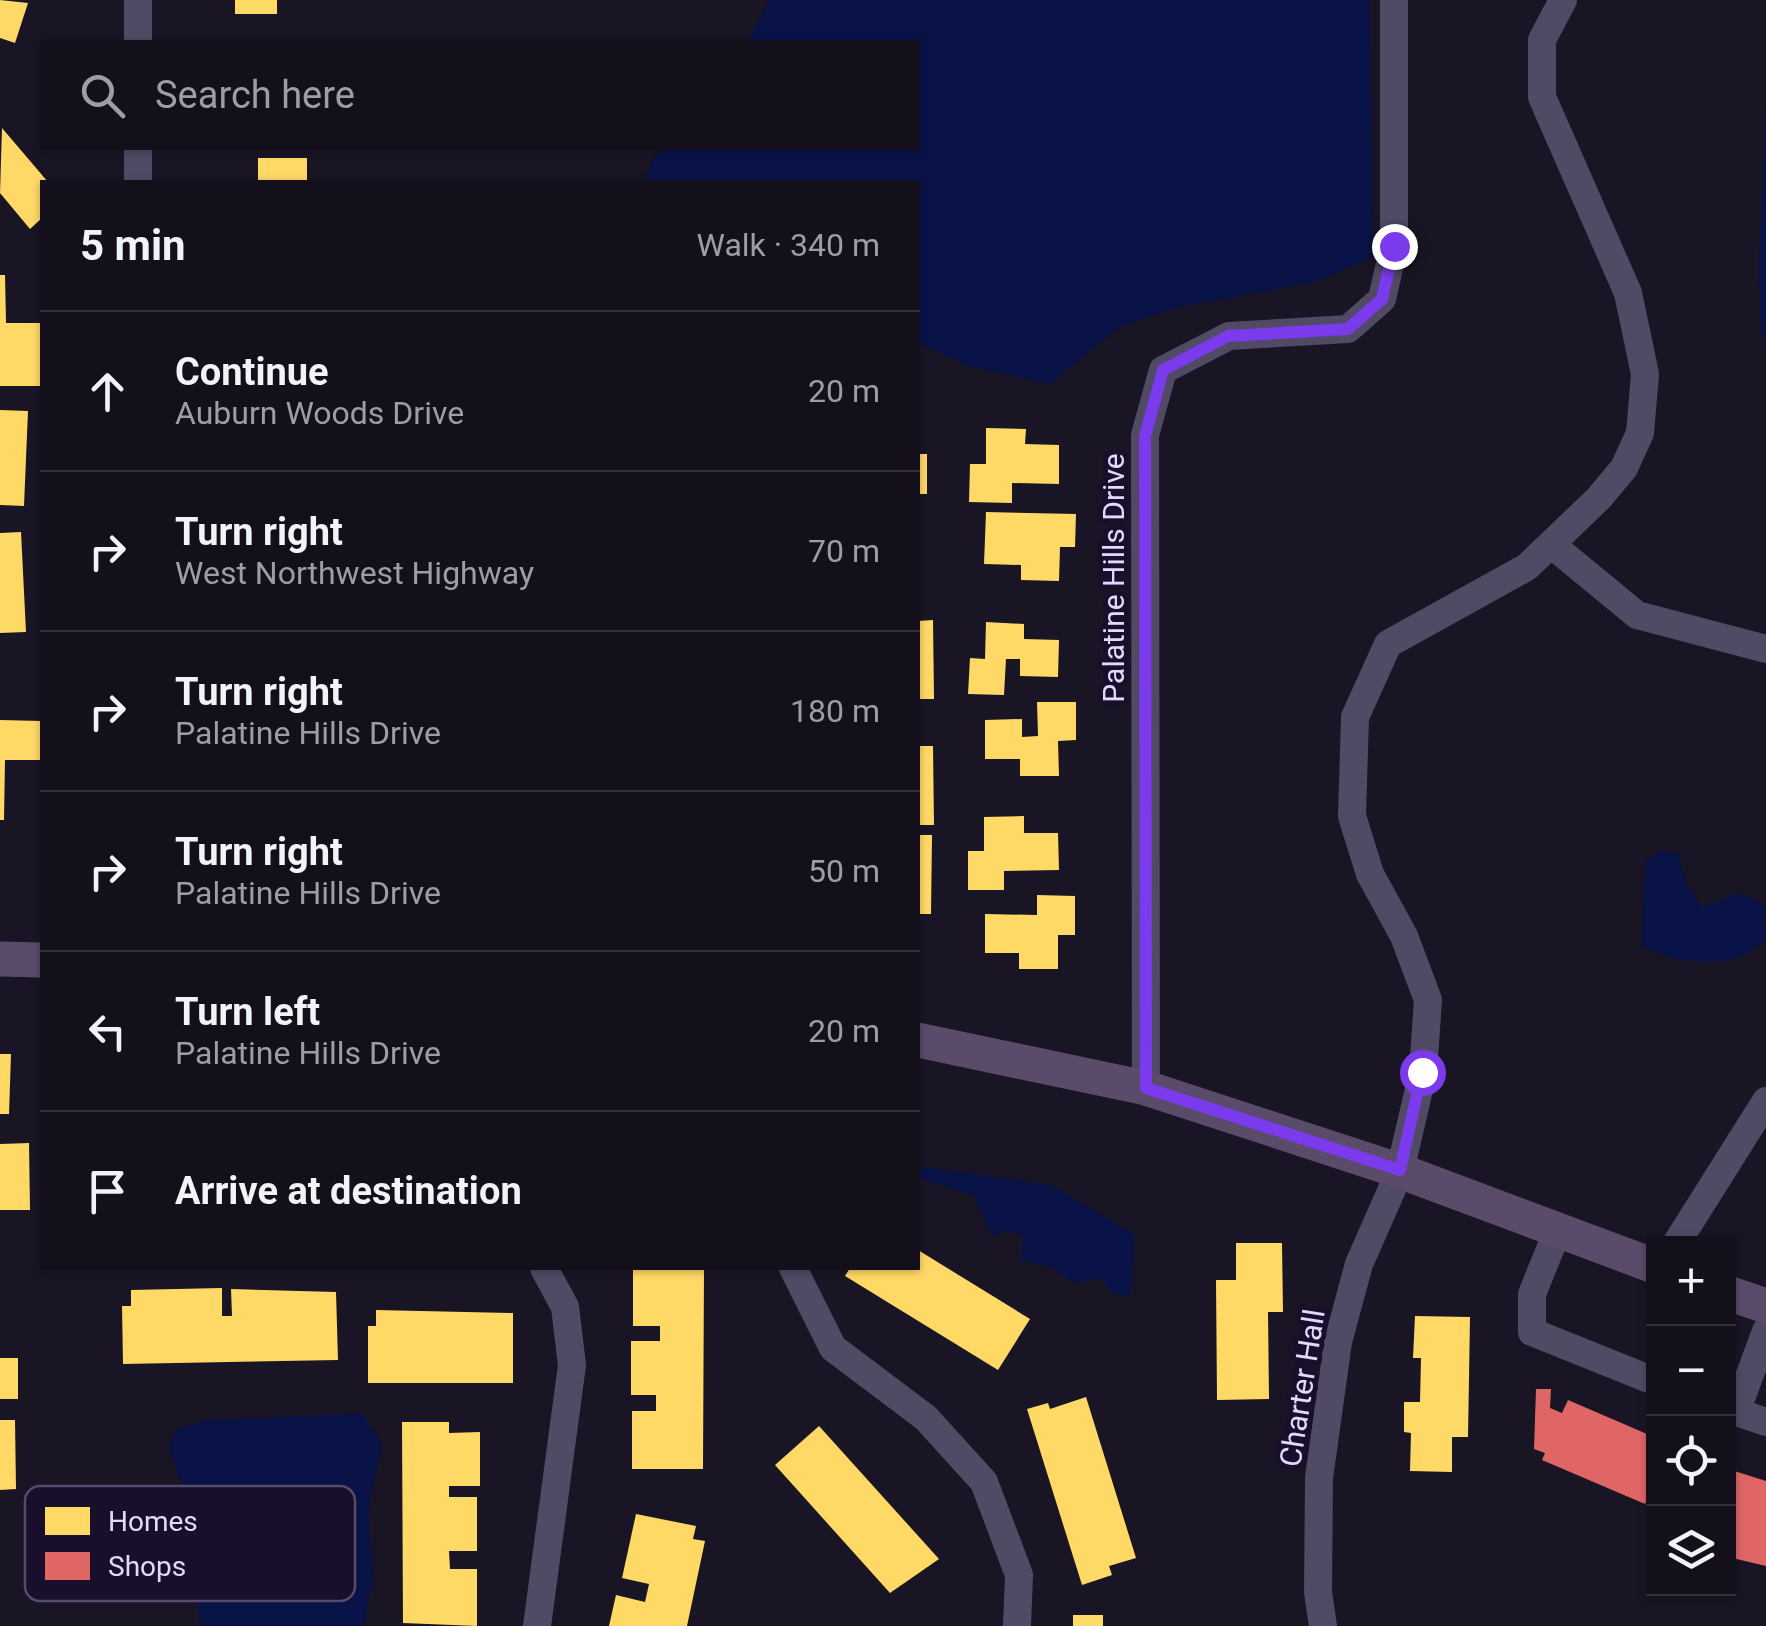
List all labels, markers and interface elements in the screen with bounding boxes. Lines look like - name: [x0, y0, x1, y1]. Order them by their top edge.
- search box: [40, 40, 920, 150]
- icon: search: [75, 68, 130, 123]
- text: Search here: [155, 73, 355, 117]
- text: 5 min: [80, 221, 186, 270]
- route end: [1372, 224, 1418, 270]
- text: Walk · 340 m: [697, 226, 880, 264]
- text: Continue: [175, 350, 329, 394]
- icon: ahead: [80, 364, 135, 419]
- text: 20 m: [808, 372, 880, 410]
- text: Auburn Woods Drive: [175, 394, 464, 432]
- street label: Palatine Hills Drive: [1096, 453, 1131, 703]
- text: Turn right: [175, 510, 343, 554]
- icon: right: [80, 524, 135, 579]
- text: 70 m: [808, 532, 880, 570]
- text: West Northwest Highway: [175, 554, 534, 592]
- text: Turn right: [175, 670, 343, 714]
- icon: right: [80, 684, 135, 739]
- text: 180 m: [790, 692, 880, 730]
- text: Palatine Hills Drive: [175, 714, 441, 752]
- text: Turn right: [175, 830, 343, 874]
- icon: right: [80, 844, 135, 899]
- text: 50 m: [808, 852, 880, 890]
- text: Palatine Hills Drive: [175, 874, 441, 912]
- text: Turn left: [175, 990, 320, 1034]
- icon: left: [80, 1004, 135, 1059]
- text: 20 m: [808, 1012, 880, 1050]
- text: Palatine Hills Drive: [175, 1034, 441, 1072]
- route start: [1400, 1050, 1446, 1096]
- icon: arrive: [80, 1164, 135, 1219]
- text: Arrive at destination: [175, 1169, 522, 1213]
- map controls: [1646, 1236, 1736, 1596]
- button: +: [1646, 1236, 1736, 1326]
- street label: Charter Hall: [1272, 1307, 1332, 1469]
- button: −: [1646, 1326, 1736, 1416]
- button: locate: [1646, 1416, 1736, 1506]
- legend: [25, 1486, 355, 1601]
- text: Homes: [108, 1505, 198, 1538]
- button: layers: [1646, 1506, 1736, 1596]
- text: Shops: [108, 1550, 186, 1583]

